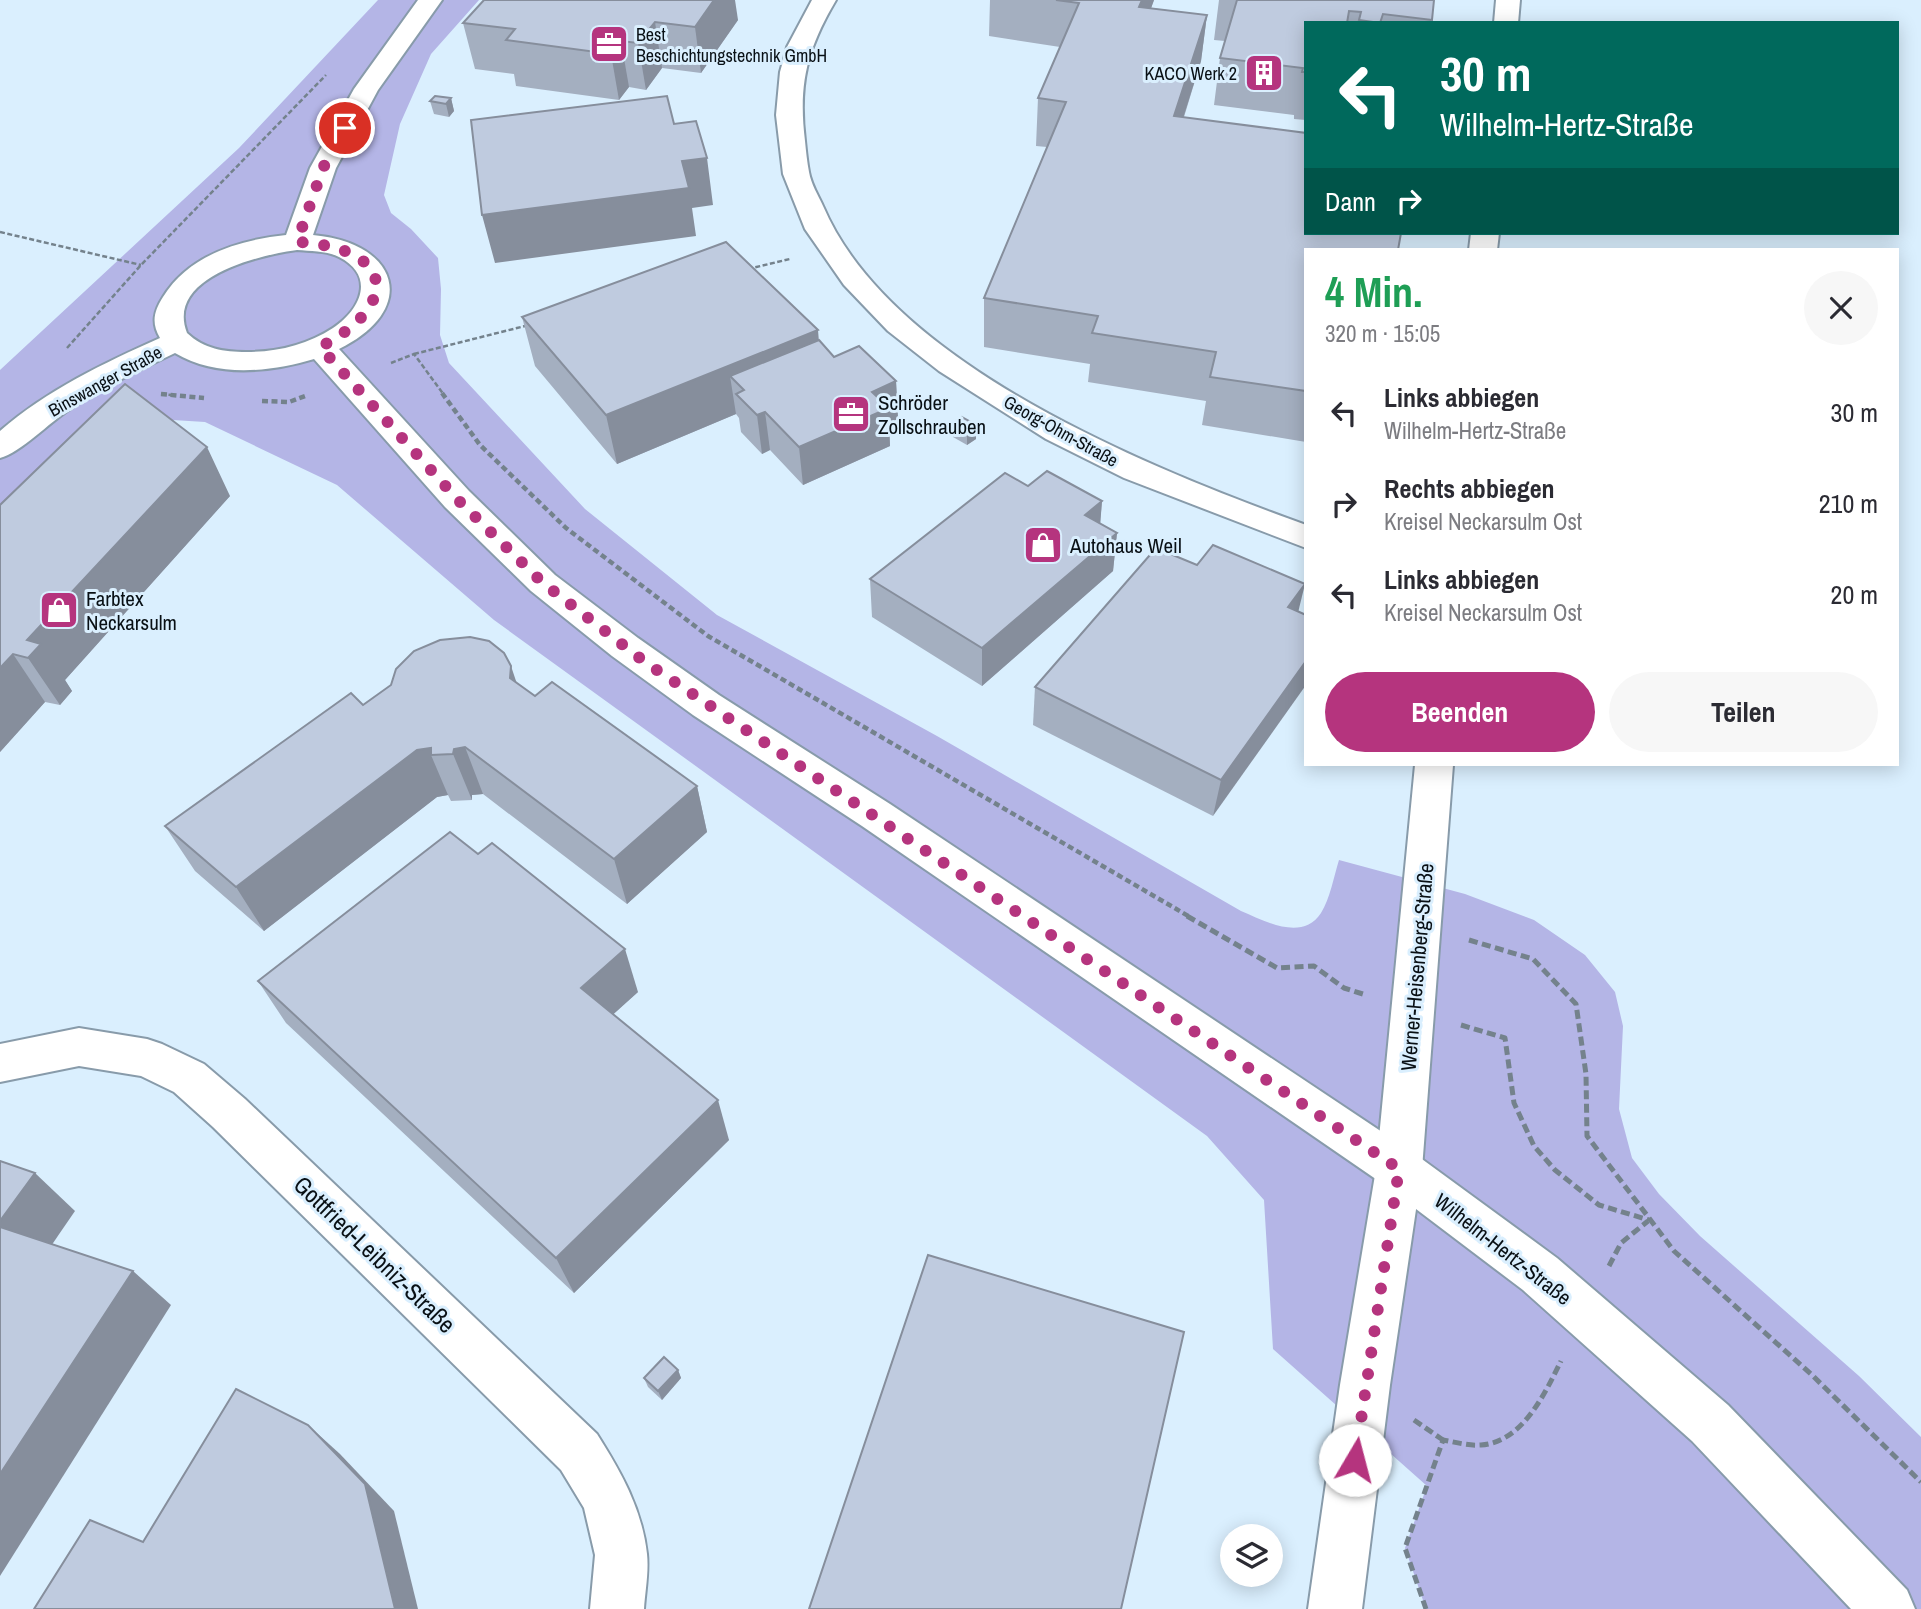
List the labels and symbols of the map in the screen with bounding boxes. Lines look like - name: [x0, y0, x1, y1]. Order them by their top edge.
- place label: Best Beschichtungstechnik GmbH: [636, 22, 827, 68]
- office icon: Best Beschichtungstechnik GmbH: [588, 23, 630, 65]
- building icon: KACO Werk 2: [1243, 52, 1285, 94]
- place label: KACO Werk 2: [1145, 61, 1237, 86]
- pin: [315, 98, 375, 158]
- street label: Binswanger Straße: [44, 339, 166, 423]
- place label: Schröder Zollschrauben: [878, 388, 986, 441]
- street label: Georg-Ohm-Straße: [999, 389, 1123, 473]
- office icon: Schröder Zollschrauben: [830, 393, 872, 435]
- shop icon: Autohaus Weil: [1022, 524, 1064, 566]
- place label: Autohaus Weil: [1069, 531, 1182, 560]
- place label: Farbtex Neckarsulm: [86, 584, 177, 637]
- shop icon: Farbtex Neckarsulm: [38, 589, 80, 631]
- street label: Werner-Heisenberg-Straße: [1393, 862, 1441, 1072]
- street label: Gottfried-Leibniz-Straße: [287, 1168, 463, 1340]
- street label: Wilhelm-Hertz-Straße: [1428, 1186, 1578, 1312]
- position arrow: [1318, 1423, 1392, 1497]

